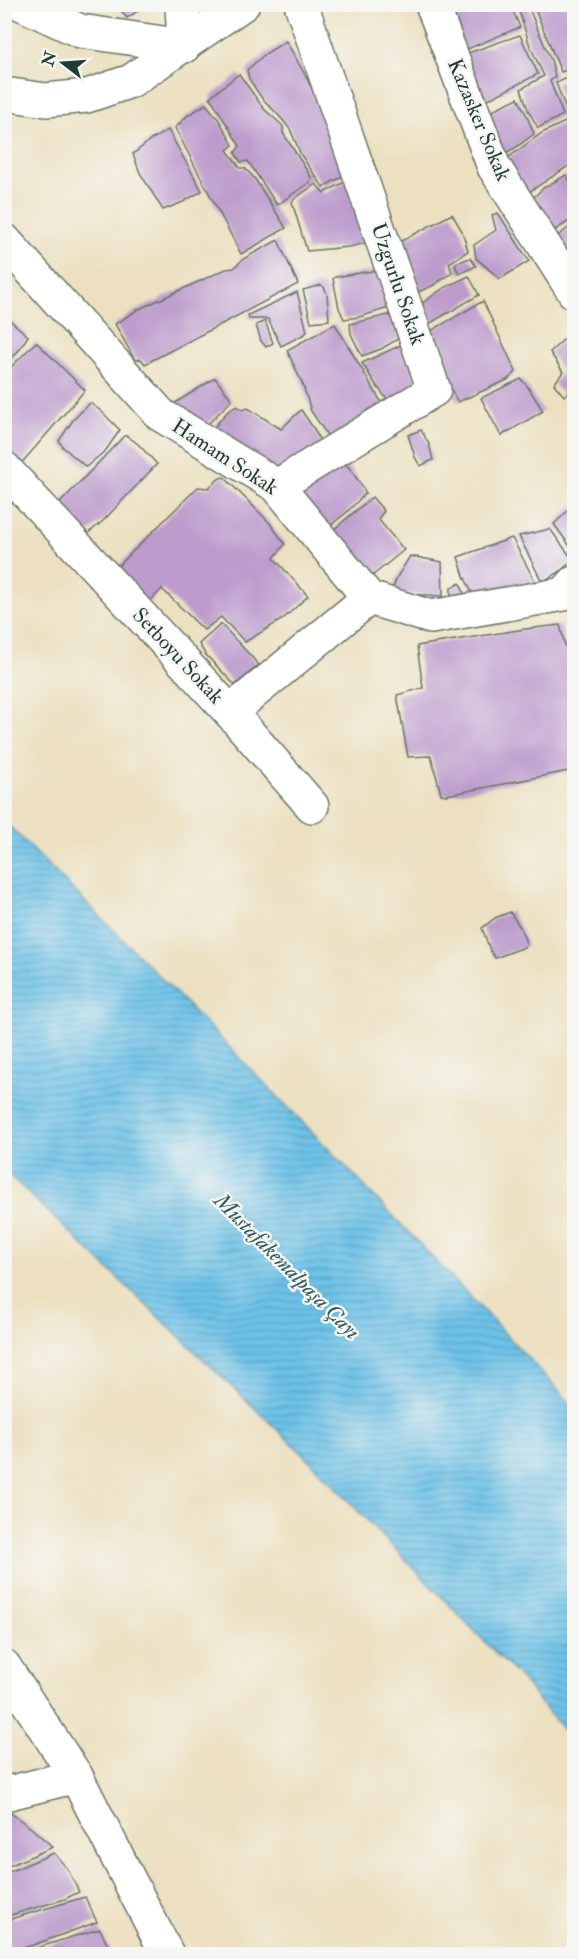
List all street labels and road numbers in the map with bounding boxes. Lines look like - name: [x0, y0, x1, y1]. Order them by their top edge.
- street label: Kazasker Sokak: [441, 55, 517, 185]
- street label: Uzgurlu Sokak: [365, 219, 431, 349]
- street label: Hamam Sokak: [167, 413, 283, 501]
- street label: Setboyu Sokak: [126, 602, 230, 710]

